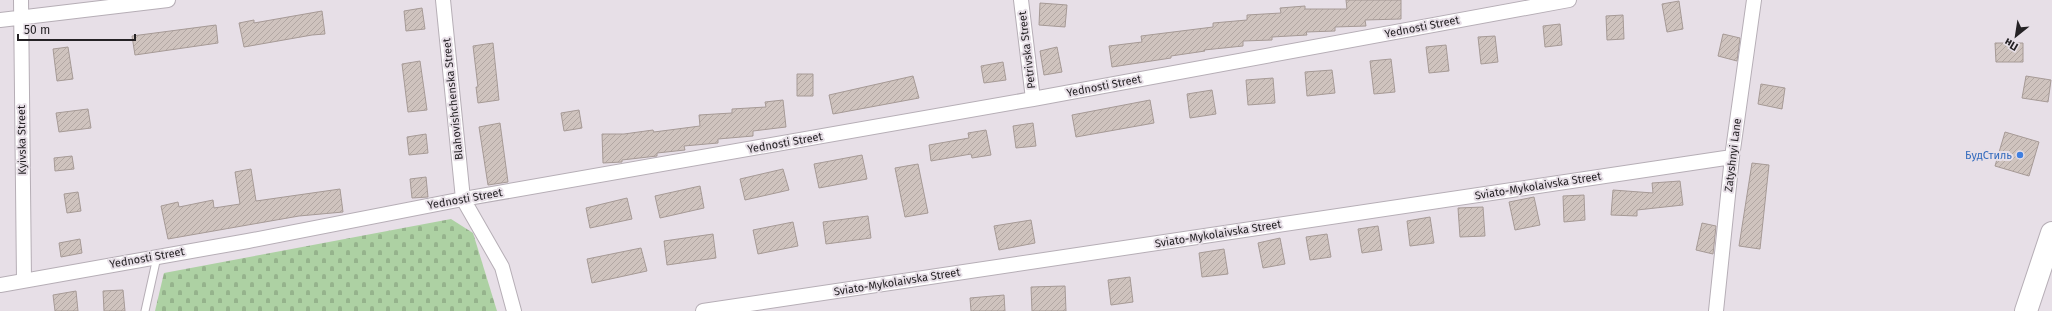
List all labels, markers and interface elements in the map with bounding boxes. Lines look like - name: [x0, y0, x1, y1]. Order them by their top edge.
- street label: Petrivska Street: [1016, 10, 1038, 90]
- street label: Yednosti Street: [1384, 13, 1460, 41]
- scale bar: [18, 16, 135, 42]
- north arrow: [1996, 16, 2036, 56]
- text: 50 m: [24, 23, 50, 37]
- text: Пн: [2002, 35, 2020, 53]
- street label: Blahovishchenska Street: [440, 38, 466, 160]
- street label: Yednosti Street: [1066, 72, 1142, 100]
- street label: Kyivska Street: [15, 105, 29, 175]
- street label: Zatyshnyi Lane: [1722, 117, 1744, 193]
- street label: Yednosti Street: [747, 130, 823, 156]
- place label: БудСтиль: [1965, 149, 2012, 162]
- marker: БудСтиль: [2015, 150, 2025, 160]
- street label: Sviato-Mykolaivska Street: [1474, 170, 1602, 202]
- street label: Yednosti Street: [427, 186, 503, 212]
- street label: Sviato-Mykolaivska Street: [1154, 218, 1282, 250]
- street label: Yednosti Street: [109, 245, 185, 271]
- street label: Sviato-Mykolaivska Street: [833, 266, 961, 298]

